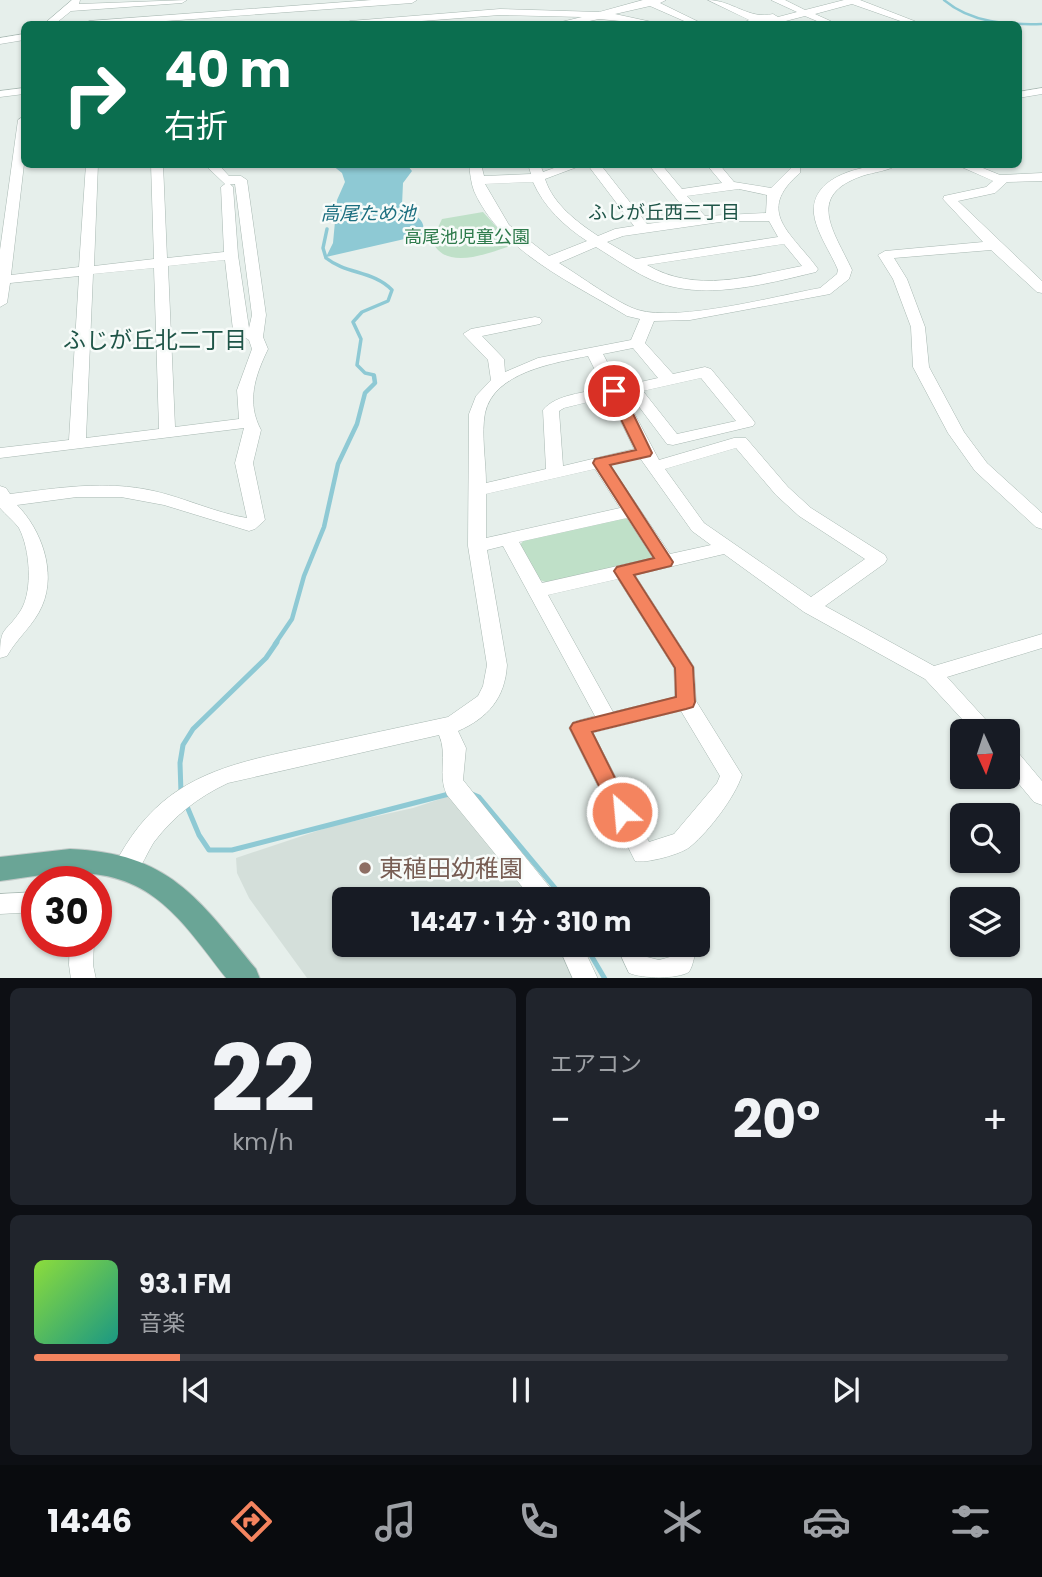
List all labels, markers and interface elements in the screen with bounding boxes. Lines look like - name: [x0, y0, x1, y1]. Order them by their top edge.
- text: 40 m: [164, 36, 291, 104]
- icon: right: [49, 49, 140, 140]
- text: 右折: [164, 103, 228, 148]
- district label: ふじが丘西三丁目: [588, 199, 740, 226]
- water label: 高尾ため池: [320, 200, 417, 227]
- park label: 高尾池児童公園: [404, 224, 530, 249]
- district label: ふじが丘北二丁目: [63, 324, 247, 356]
- pin: [584, 361, 644, 421]
- icon: arrive: [595, 372, 633, 410]
- north arrow: [950, 719, 1020, 789]
- map controls: [950, 719, 1020, 957]
- position arrow: [585, 775, 659, 849]
- button: search: [950, 803, 1020, 873]
- place label: 東稙田幼稚園: [379, 852, 523, 885]
- marker: 東稙田幼稚園: [357, 860, 373, 876]
- speed limit sign: 30: [21, 866, 112, 957]
- button: layers: [950, 887, 1020, 957]
- text: 14:47 · 1 分 · 310 m: [411, 904, 631, 940]
- text: 22: [211, 1015, 315, 1143]
- text: エアコン: [550, 1048, 642, 1080]
- text: 20°: [733, 1083, 820, 1156]
- text: −: [550, 1093, 571, 1146]
- text: +: [982, 1093, 1008, 1146]
- text: km/h: [232, 1126, 294, 1158]
- text: 93.1 FM: [139, 1266, 231, 1302]
- text: 音楽: [139, 1307, 185, 1339]
- icon: previous: [177, 1371, 215, 1409]
- icon: pause: [502, 1371, 540, 1409]
- icon: next: [827, 1371, 865, 1409]
- icon: directions: [227, 1497, 276, 1546]
- icon: music: [371, 1497, 420, 1546]
- icon: phone: [514, 1497, 563, 1546]
- icon: climate: [658, 1497, 707, 1546]
- icon: car: [802, 1497, 851, 1546]
- icon: filters: [946, 1497, 995, 1546]
- text: 14:46: [47, 1498, 132, 1543]

